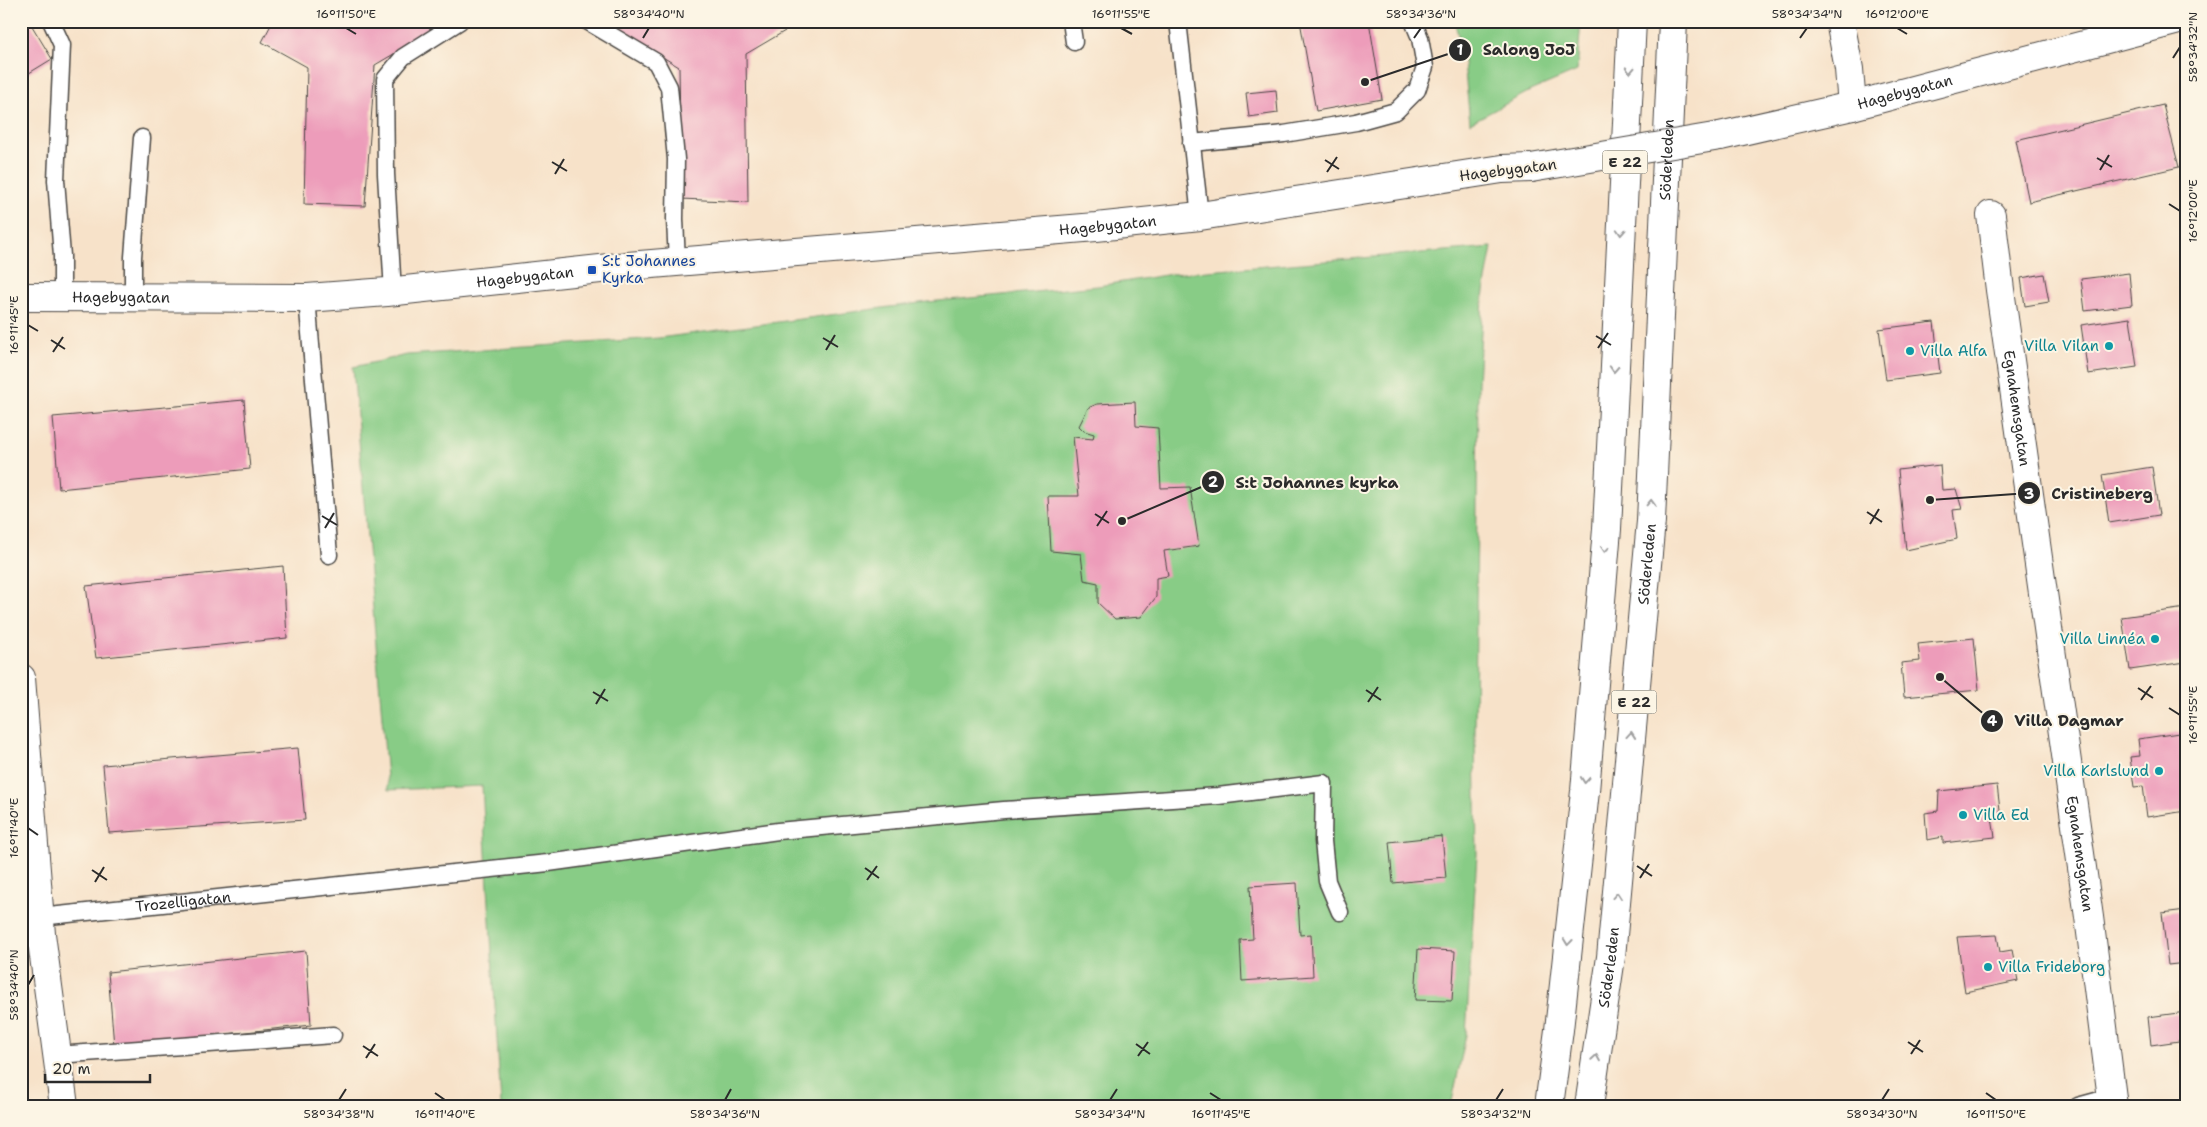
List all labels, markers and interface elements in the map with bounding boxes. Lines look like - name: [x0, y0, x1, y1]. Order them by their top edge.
- text: 16°11'50"E: [316, 6, 376, 22]
- text: 58°34'40"N: [613, 6, 685, 22]
- text: 16°11'55"E: [1092, 6, 1150, 22]
- text: 58°34'36"N: [1386, 6, 1456, 22]
- text: 58°34'34"N: [1772, 6, 1842, 22]
- text: 16°12'00"E: [1865, 6, 1929, 22]
- text: 58°34'32"N: [2185, 12, 2201, 82]
- callout: Salong JoJ: [1447, 34, 1585, 65]
- text: Salong JoJ: [1483, 39, 1575, 60]
- text: 1: [1457, 40, 1464, 60]
- one-way arrow: [1624, 66, 1635, 74]
- street label: Hagebygatan: [1855, 70, 1955, 114]
- street label: Söderleden: [1655, 119, 1679, 201]
- road number: E 22: [1602, 150, 1648, 173]
- street label: Hagebygatan: [1458, 154, 1558, 186]
- text: 16°12'00"E: [2185, 179, 2201, 243]
- street label: Hagebygatan: [1058, 211, 1157, 240]
- one-way arrow: [1616, 228, 1627, 236]
- place label: S:t Johannes Kyrka: [602, 251, 696, 288]
- street label: Hagebygatan: [475, 262, 575, 292]
- marker: S:t Johannes Kyrka: [586, 264, 598, 276]
- street label: Hagebygatan: [72, 287, 170, 308]
- text: 16°11'45"E: [6, 295, 22, 355]
- place label: Villa Vilan: [2024, 336, 2099, 356]
- marker: Villa Vilan: [2103, 340, 2115, 352]
- place label: Villa Alfa: [1920, 341, 1988, 361]
- marker: Villa Alfa: [1904, 345, 1916, 357]
- street label: Egnahemsgatan: [1999, 349, 2035, 468]
- one-way arrow: [1609, 365, 1620, 373]
- callout: S:t Johannes kyrka: [1201, 466, 1409, 497]
- text: 2: [1208, 472, 1219, 492]
- text: S:t Johannes kyrka: [1235, 472, 1399, 493]
- callout: Cristineberg: [2017, 478, 2163, 509]
- text: Cristineberg: [2051, 483, 2153, 504]
- text: 3: [2024, 484, 2034, 504]
- one-way arrow: [1646, 499, 1657, 507]
- street label: Söderleden: [1633, 523, 1661, 606]
- one-way arrow: [1600, 545, 1611, 553]
- place label: Villa Linnéa: [2059, 629, 2146, 649]
- marker: Villa Linnéa: [2149, 633, 2161, 645]
- text: 16°11'55"E: [2185, 686, 2201, 744]
- road number: E 22: [1612, 690, 1656, 714]
- callout: Villa Dagmar: [1979, 705, 2134, 736]
- text: Villa Dagmar: [2014, 710, 2124, 731]
- text: 4: [1987, 711, 1998, 731]
- one-way arrow: [1626, 730, 1637, 738]
- place label: Villa Karlslund: [2043, 761, 2149, 781]
- marker: Villa Karlslund: [2153, 765, 2165, 777]
- one-way arrow: [1580, 777, 1591, 785]
- street label: Egnahemsgatan: [2062, 795, 2098, 913]
- text: 16°11'40"E: [6, 798, 22, 858]
- place label: Villa Ed: [1973, 805, 2030, 825]
- marker: Villa Ed: [1957, 809, 1969, 821]
- street label: Trozelligatan: [134, 887, 232, 917]
- one-way arrow: [1611, 892, 1622, 900]
- street label: Söderleden: [1594, 926, 1624, 1009]
- one-way arrow: [1563, 938, 1574, 946]
- text: 58°34'40"N: [6, 949, 22, 1021]
- place label: Villa Frideborg: [1998, 957, 2105, 977]
- marker: Villa Frideborg: [1982, 961, 1994, 973]
- scale bar: [45, 1052, 150, 1084]
- one-way arrow: [1590, 1053, 1601, 1061]
- text: 20 m: [52, 1059, 91, 1079]
- text: 58°34'38"N: [304, 1106, 374, 1122]
- text: 16°11'40"E: [415, 1106, 475, 1122]
- text: 58°34'36"N: [690, 1106, 760, 1122]
- text: 58°34'34"N: [1075, 1106, 1145, 1122]
- text: 16°11'45"E: [1191, 1106, 1251, 1122]
- text: 58°34'32"N: [1461, 1106, 1531, 1122]
- text: 58°34'30"N: [1846, 1106, 1918, 1122]
- text: 16°11'50"E: [1966, 1106, 2026, 1122]

